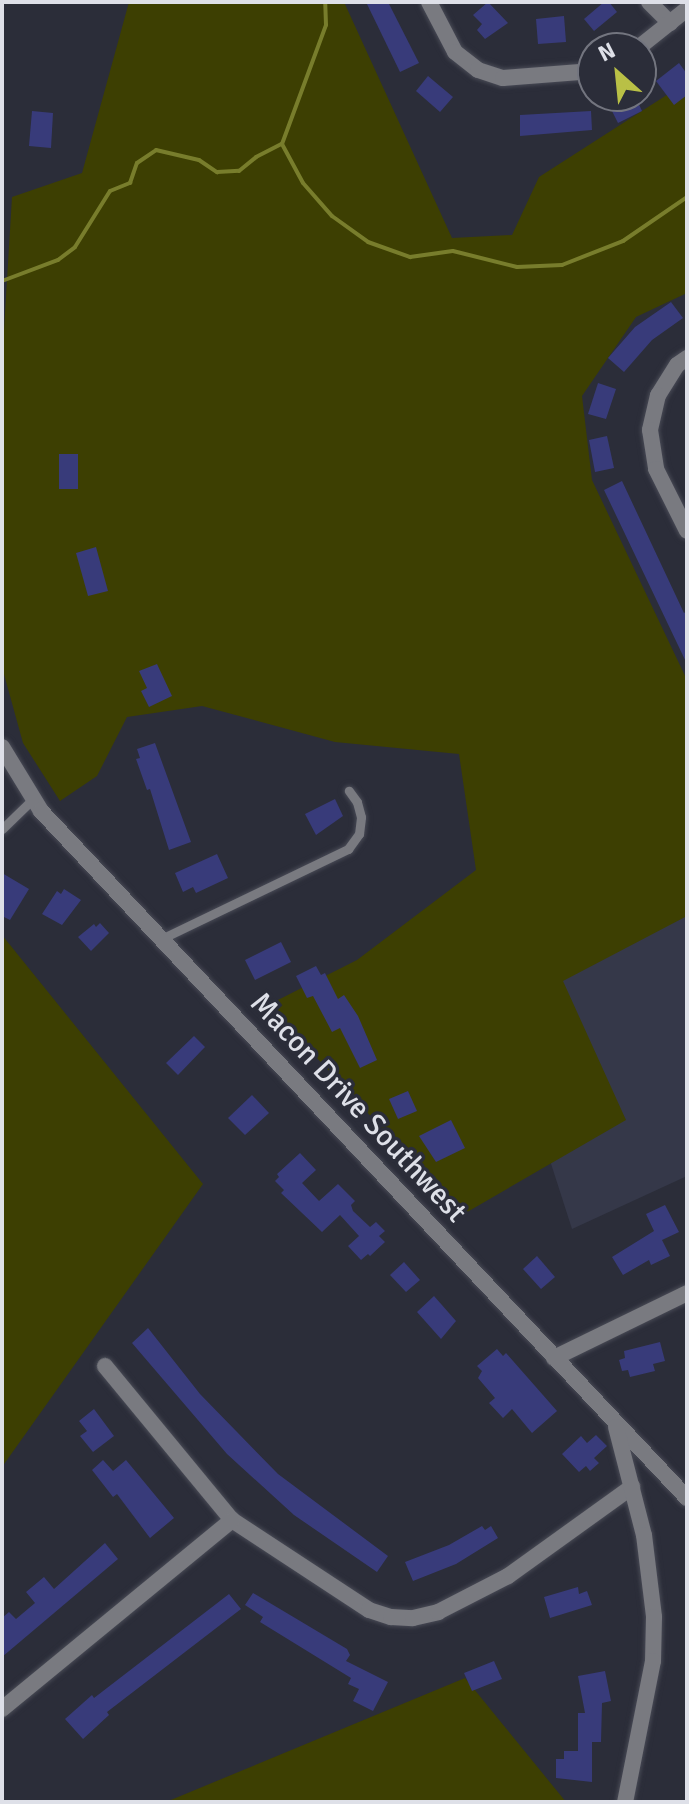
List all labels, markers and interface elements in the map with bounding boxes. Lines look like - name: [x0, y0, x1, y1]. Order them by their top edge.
- north arrow: [577, 32, 657, 112]
- text: N: [594, 36, 620, 67]
- street label: Macon Drive Southwest: [242, 986, 474, 1230]

